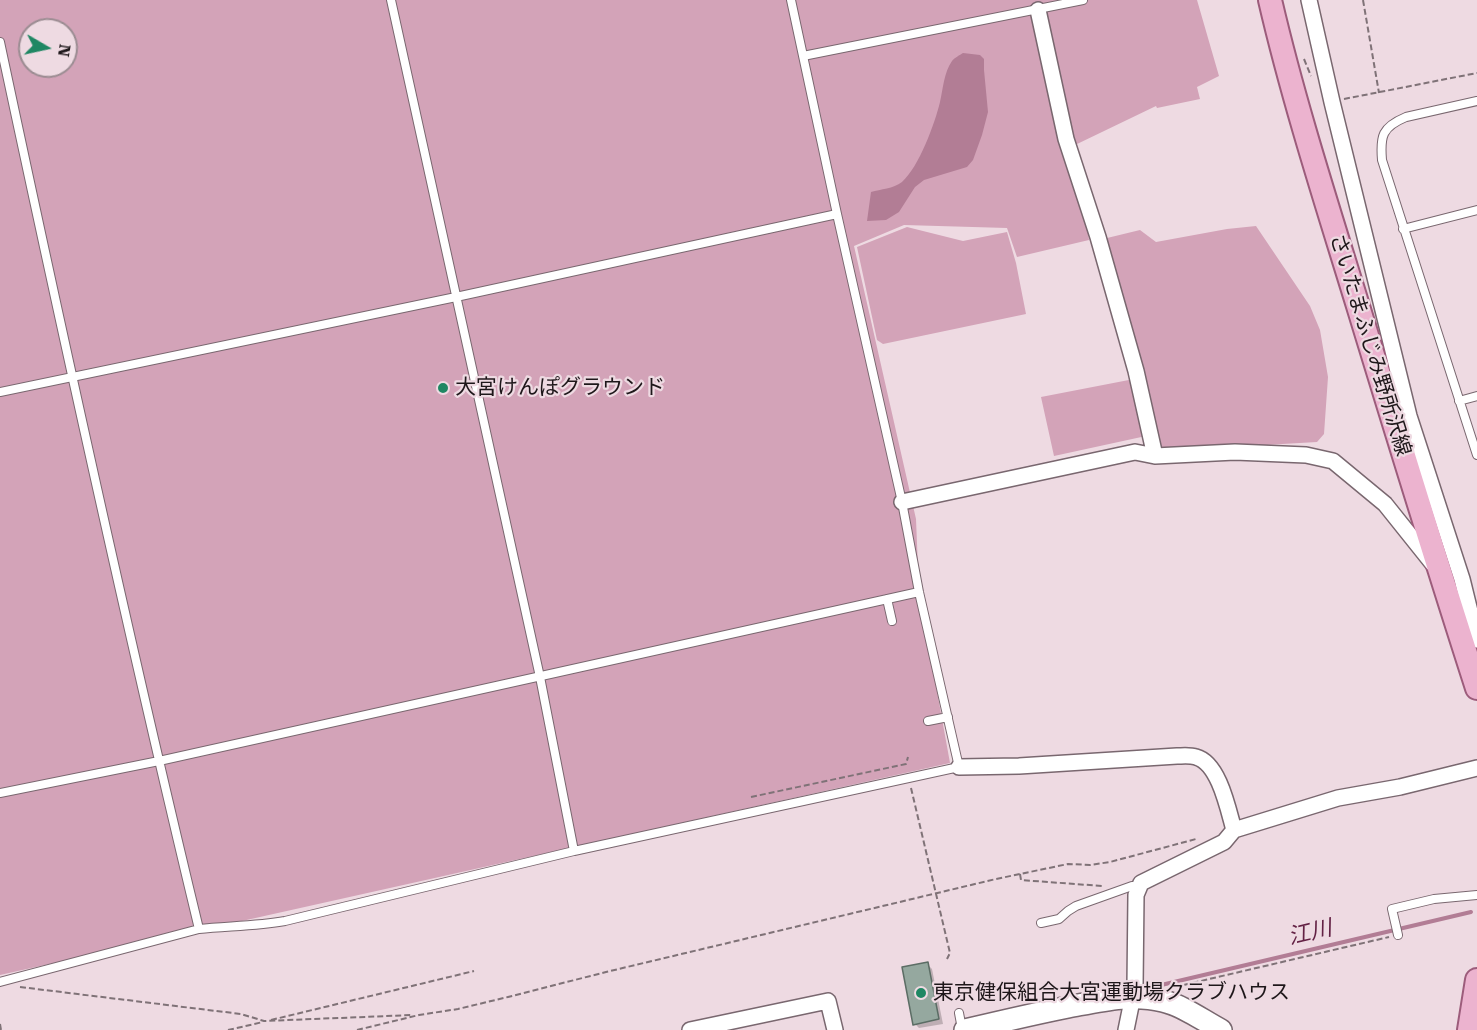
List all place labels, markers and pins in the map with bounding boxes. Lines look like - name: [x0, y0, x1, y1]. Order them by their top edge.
- place label: 大宮けんぽグラウンド: [455, 375, 665, 401]
- marker: 大宮けんぽグラウンド: [436, 381, 450, 395]
- place label: 東京健保組合大宮運動場クラブハウス: [933, 980, 1290, 1006]
- marker: 東京健保組合大宮運動場クラブハウス: [914, 986, 928, 1000]

